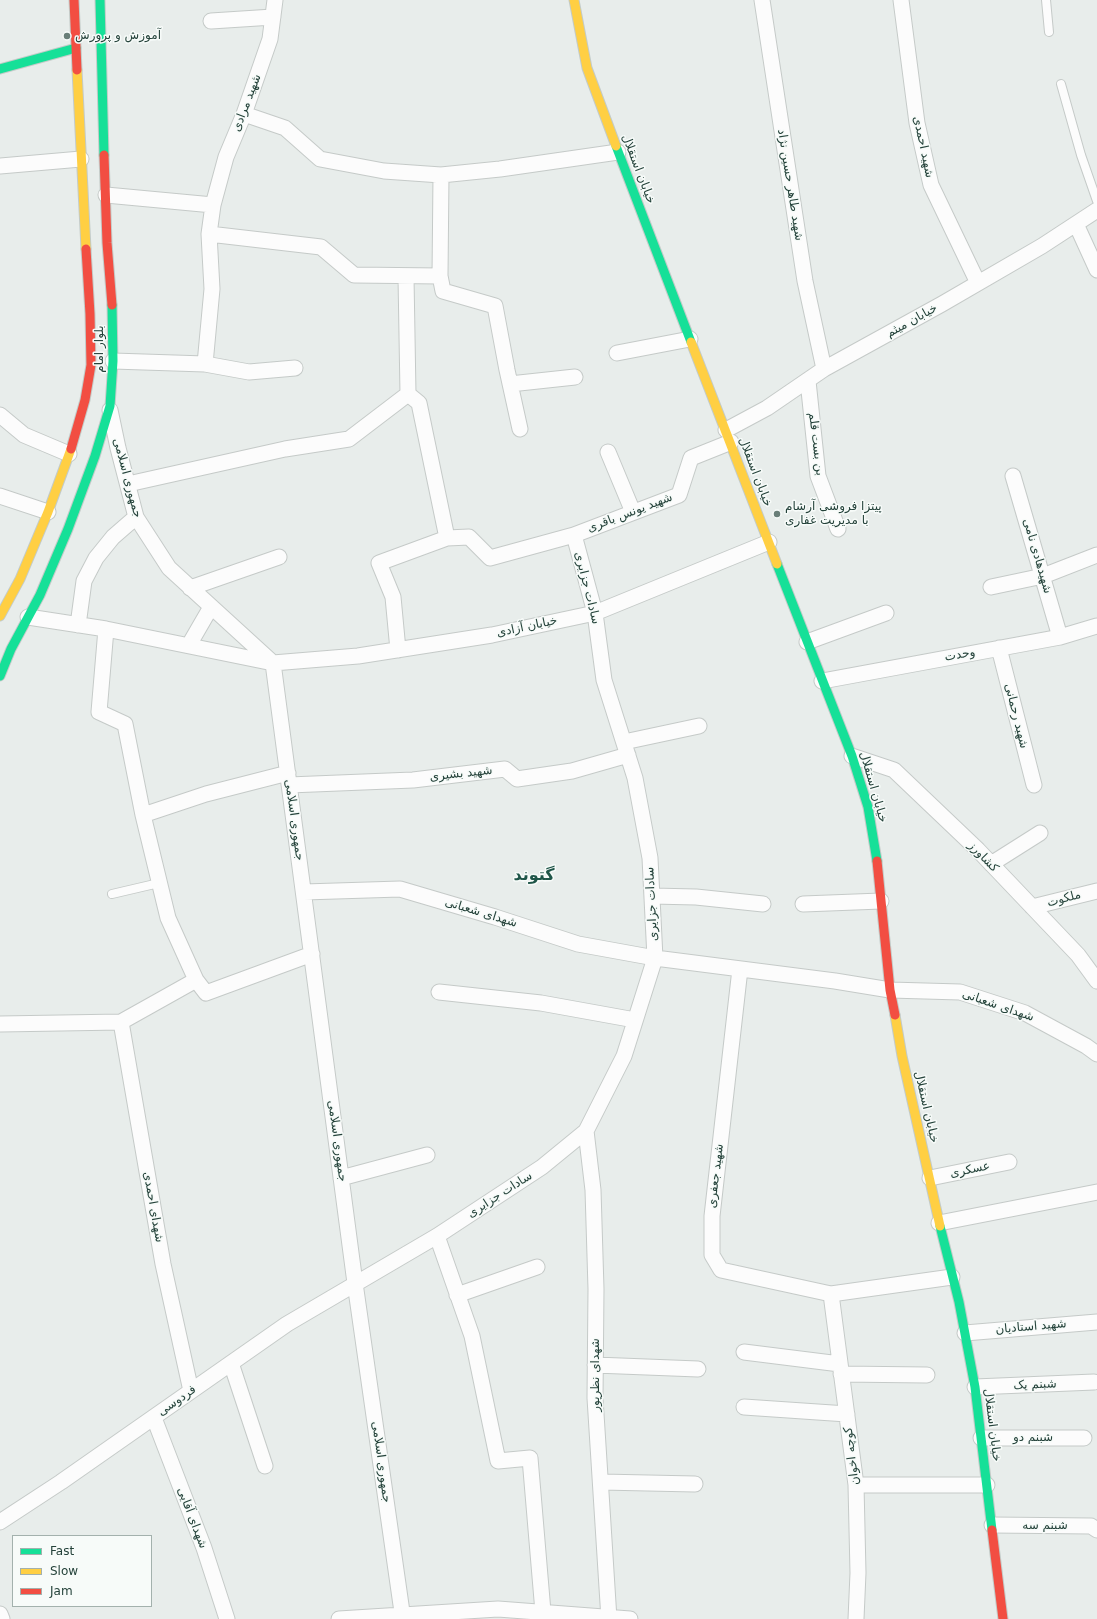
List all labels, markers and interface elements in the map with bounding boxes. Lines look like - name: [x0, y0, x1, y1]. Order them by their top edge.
- place label: آموزش و پرورش: [75, 29, 161, 43]
- marker: آموزش و پرورش: [62, 31, 72, 41]
- street label: شهید مرادی: [229, 72, 265, 134]
- street label: شهید احمدی: [909, 115, 937, 179]
- street label: شهید طاهر حسین نژاد: [774, 128, 806, 242]
- street label: خیابان استقلال: [618, 132, 658, 206]
- street label: خیابان میثم: [884, 301, 940, 341]
- street label: بلوار امام: [93, 325, 107, 373]
- street label: بن بست قلم: [805, 412, 827, 476]
- street label: خیابان استقلال: [735, 435, 775, 509]
- street label: جمهوری اسلامی: [109, 437, 145, 519]
- street label: شهید یونس باقری: [585, 490, 675, 536]
- place label: پیتزا فروشی آرشام با مدیریت غفاری: [785, 500, 882, 528]
- marker: پیتزا فروشی آرشام با مدیریت غفاری: [772, 509, 782, 519]
- street label: شهیدهادی نامی: [1019, 517, 1055, 595]
- street label: سادات جزایری: [571, 550, 603, 626]
- street label: خیابان آزادی: [495, 614, 559, 640]
- street label: وحدت: [944, 645, 976, 665]
- street label: شهید رحمانی: [1001, 682, 1031, 750]
- street label: خیابان استقلال: [856, 750, 890, 824]
- street label: شهید بشیری: [429, 764, 493, 784]
- street label: جمهوری اسلامی: [281, 778, 307, 862]
- street label: کشاورز: [965, 839, 1001, 875]
- district label: گتوند: [513, 866, 555, 886]
- street label: سادات جزایری: [643, 867, 661, 941]
- street label: ملکوت: [1045, 888, 1083, 910]
- street label: شهدای شعبانی: [443, 895, 519, 931]
- street label: شهدای شعبانی: [960, 987, 1036, 1025]
- street label: خیابان استقلال: [911, 1070, 941, 1144]
- street label: جمهوری اسلامی: [324, 1099, 350, 1183]
- street label: شهید جعفری: [705, 1143, 727, 1209]
- street label: عسکری: [949, 1159, 991, 1181]
- street label: سادات جزایری: [465, 1169, 535, 1221]
- street label: شهدای احمدی: [140, 1170, 166, 1244]
- street label: شهید استادیان: [995, 1317, 1067, 1337]
- street label: شهدای نظرپور: [589, 1338, 603, 1412]
- street label: شبنم یک: [1013, 1377, 1057, 1393]
- street label: فردوسی: [155, 1383, 199, 1419]
- street label: خیابان استقلال: [980, 1388, 1004, 1462]
- street label: جمهوری اسلامی: [368, 1420, 394, 1504]
- street label: کوچه اخوان: [841, 1426, 863, 1486]
- street label: شبنم دو: [1013, 1431, 1053, 1445]
- street label: شهدای آقایی: [174, 1485, 210, 1551]
- street label: شبنم سه: [1022, 1519, 1068, 1533]
- legend: [12, 1535, 152, 1607]
- text: Fast: [50, 1544, 74, 1558]
- text: Slow: [50, 1564, 78, 1578]
- text: Jam: [50, 1584, 73, 1598]

